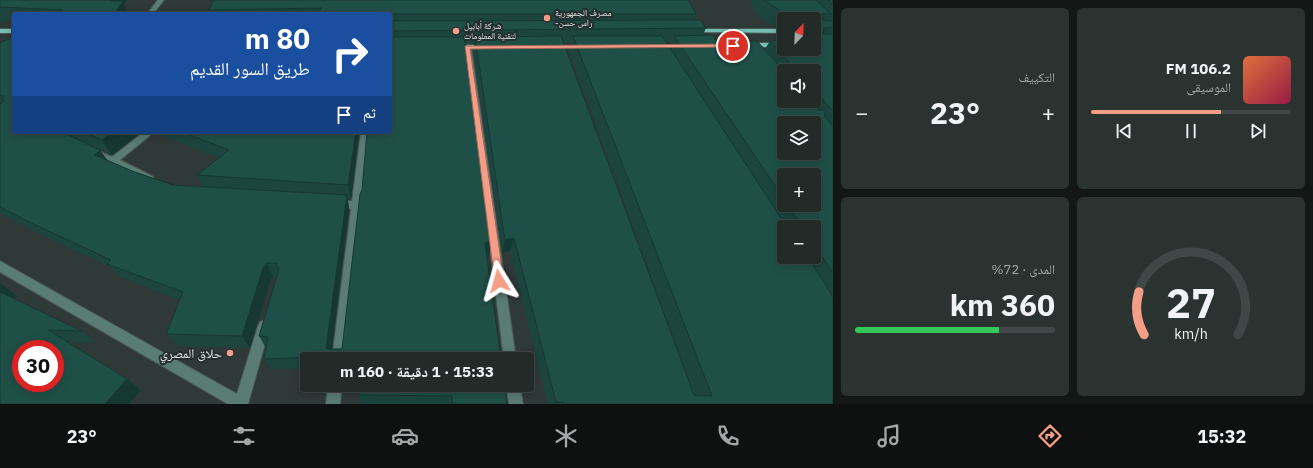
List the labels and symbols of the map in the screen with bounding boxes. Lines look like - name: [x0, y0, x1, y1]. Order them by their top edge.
- place label: مصرف الجمهورية -راس حسن: [555, 7, 612, 28]
- north arrow: [777, 12, 821, 56]
- marker: مصرف الجمهورية -راس حسن: [542, 13, 552, 23]
- place label: شركة أبابيل لتقنية المعلومات: [464, 20, 516, 41]
- marker: شركة أبابيل لتقنية المعلومات: [451, 26, 461, 36]
- pin: [716, 29, 750, 63]
- position arrow: [478, 260, 520, 302]
- speed limit sign: 30: [12, 340, 64, 392]
- place label: حلاق المصري: [160, 345, 222, 364]
- marker: حلاق المصري: [225, 348, 235, 358]

